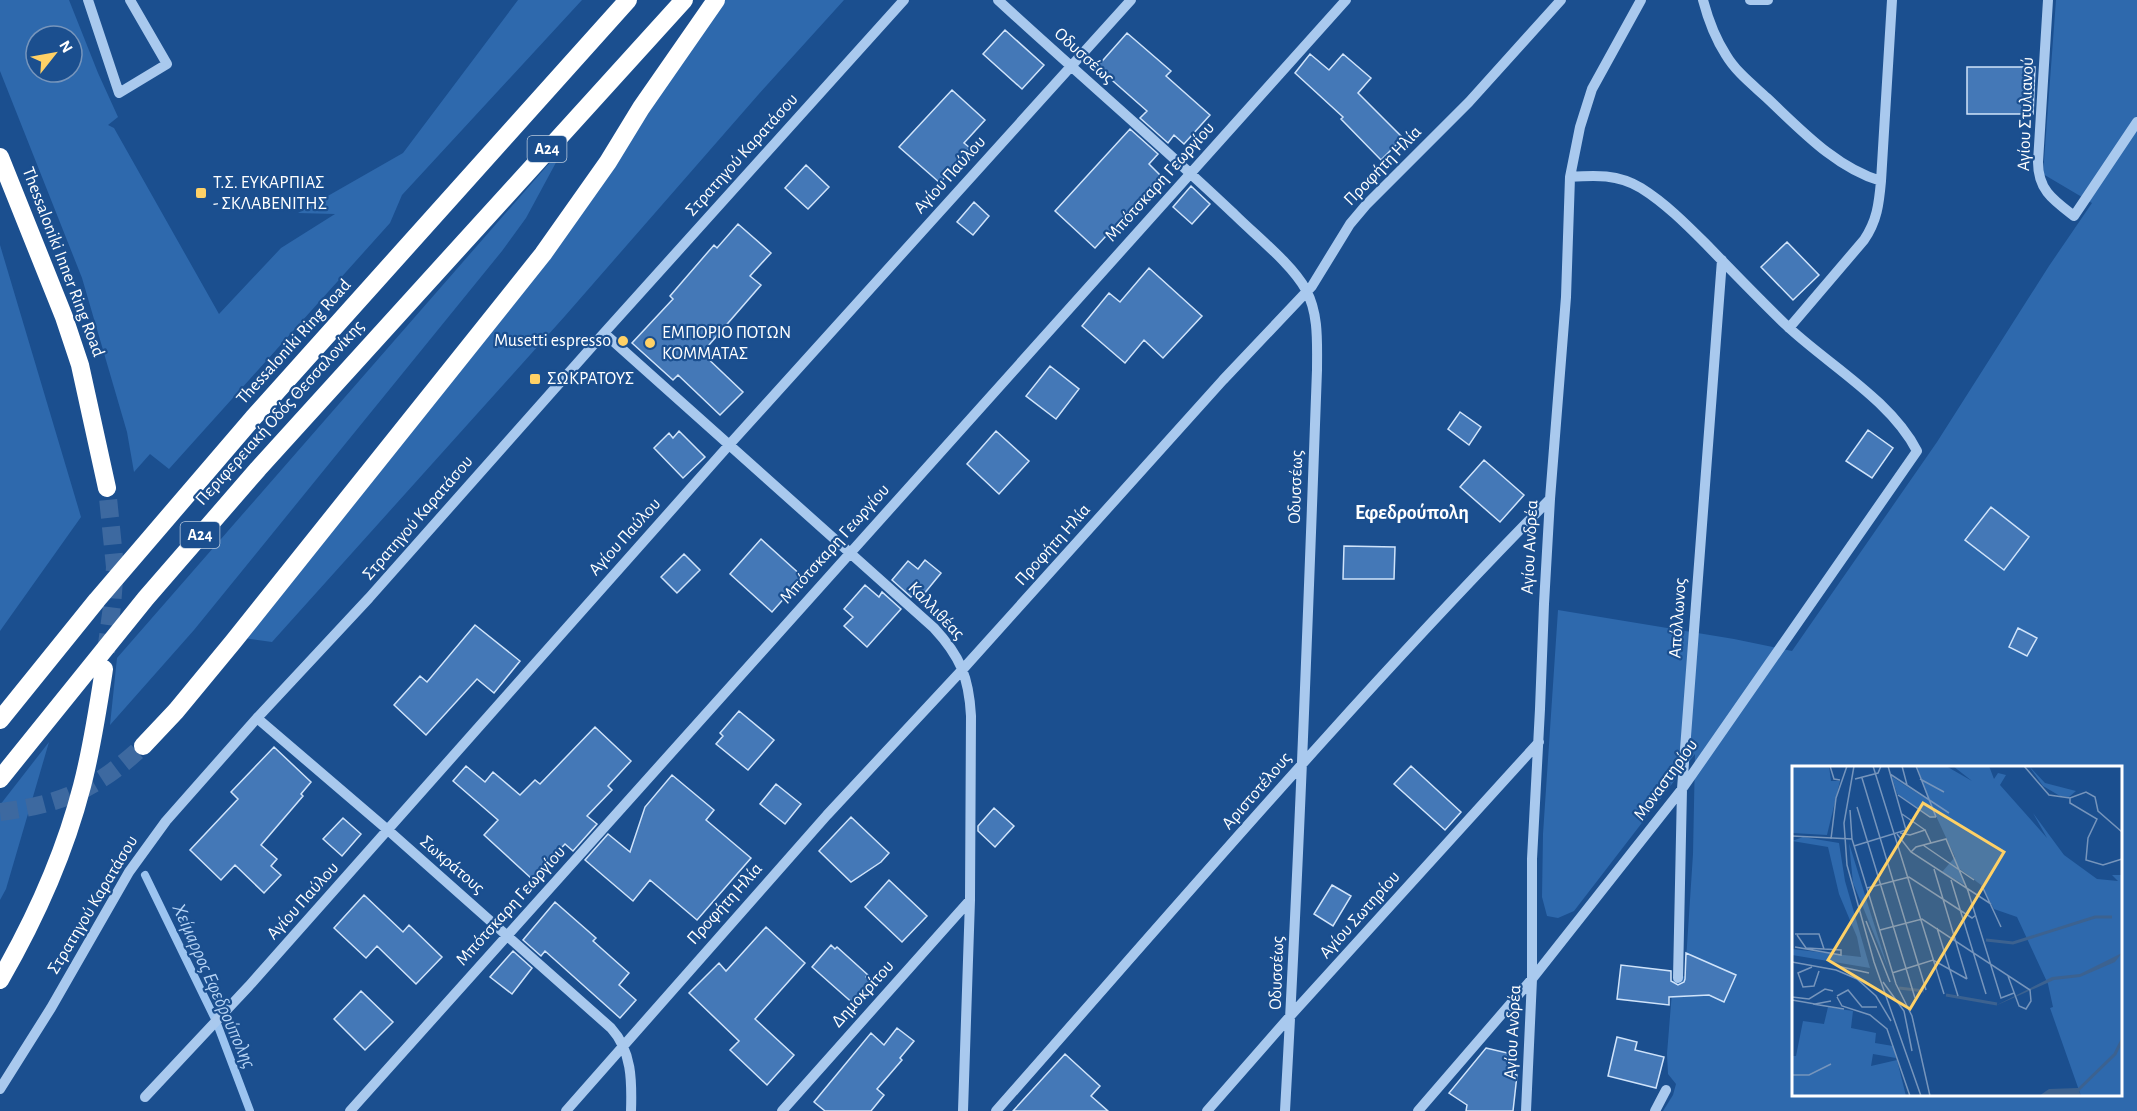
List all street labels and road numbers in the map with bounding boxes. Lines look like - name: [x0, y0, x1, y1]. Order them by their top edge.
- street label: Οδυσσέως: [1051, 25, 1117, 87]
- street label: Αγίου Στυλιανού: [2014, 57, 2037, 171]
- street label: Στρατηγού Καρατάσου: [682, 90, 802, 220]
- street label: Μπότσκαρη Γεωργίου: [1101, 118, 1218, 245]
- street label: Προφήτη Ηλία: [1340, 122, 1425, 209]
- street label: Αγίου Παύλου: [910, 132, 989, 217]
- road number: Α24: [528, 136, 566, 162]
- street label: Thessaloniki Inner Ring Road: [18, 165, 108, 359]
- street label: Thessaloniki Ring Road: [233, 276, 355, 408]
- street label: Περιφερειακή Οδός Θεσσαλονίκης: [192, 316, 368, 509]
- street label: Οδυσσέως: [1286, 450, 1306, 524]
- street label: Στρατηγού Καρατάσου: [359, 452, 477, 584]
- street label: Μπότσκαρη Γεωργίου: [776, 480, 893, 607]
- street label: Αγίου Παύλου: [585, 494, 664, 579]
- street label: Αγίου Ανδρέα: [1518, 499, 1541, 595]
- street label: Προφήτη Ηλία: [1011, 500, 1094, 589]
- road number: Α24: [180, 522, 220, 548]
- street label: Απόλλωνος: [1666, 577, 1690, 659]
- street label: Καλλιθέας: [904, 579, 968, 643]
- street label: Μοναστηρίου: [1630, 736, 1701, 824]
- street label: Αριστοτέλους: [1219, 749, 1295, 833]
- street label: Σωκράτους: [416, 832, 488, 898]
- street label: Στρατηγού Καρατάσου: [45, 833, 141, 977]
- street label: Μπότσκαρη Γεωργίου: [452, 842, 569, 969]
- street label: Αγίου Παύλου: [263, 858, 342, 943]
- street label: Προφήτη Ηλία: [683, 859, 766, 948]
- street label: Αγίου Σωτηρίου: [1315, 867, 1404, 962]
- street label: Οδυσσέως: [1267, 936, 1287, 1010]
- street label: Δημοκρίτου: [828, 956, 898, 1031]
- street label: Αγίου Ανδρέα: [1501, 984, 1524, 1080]

